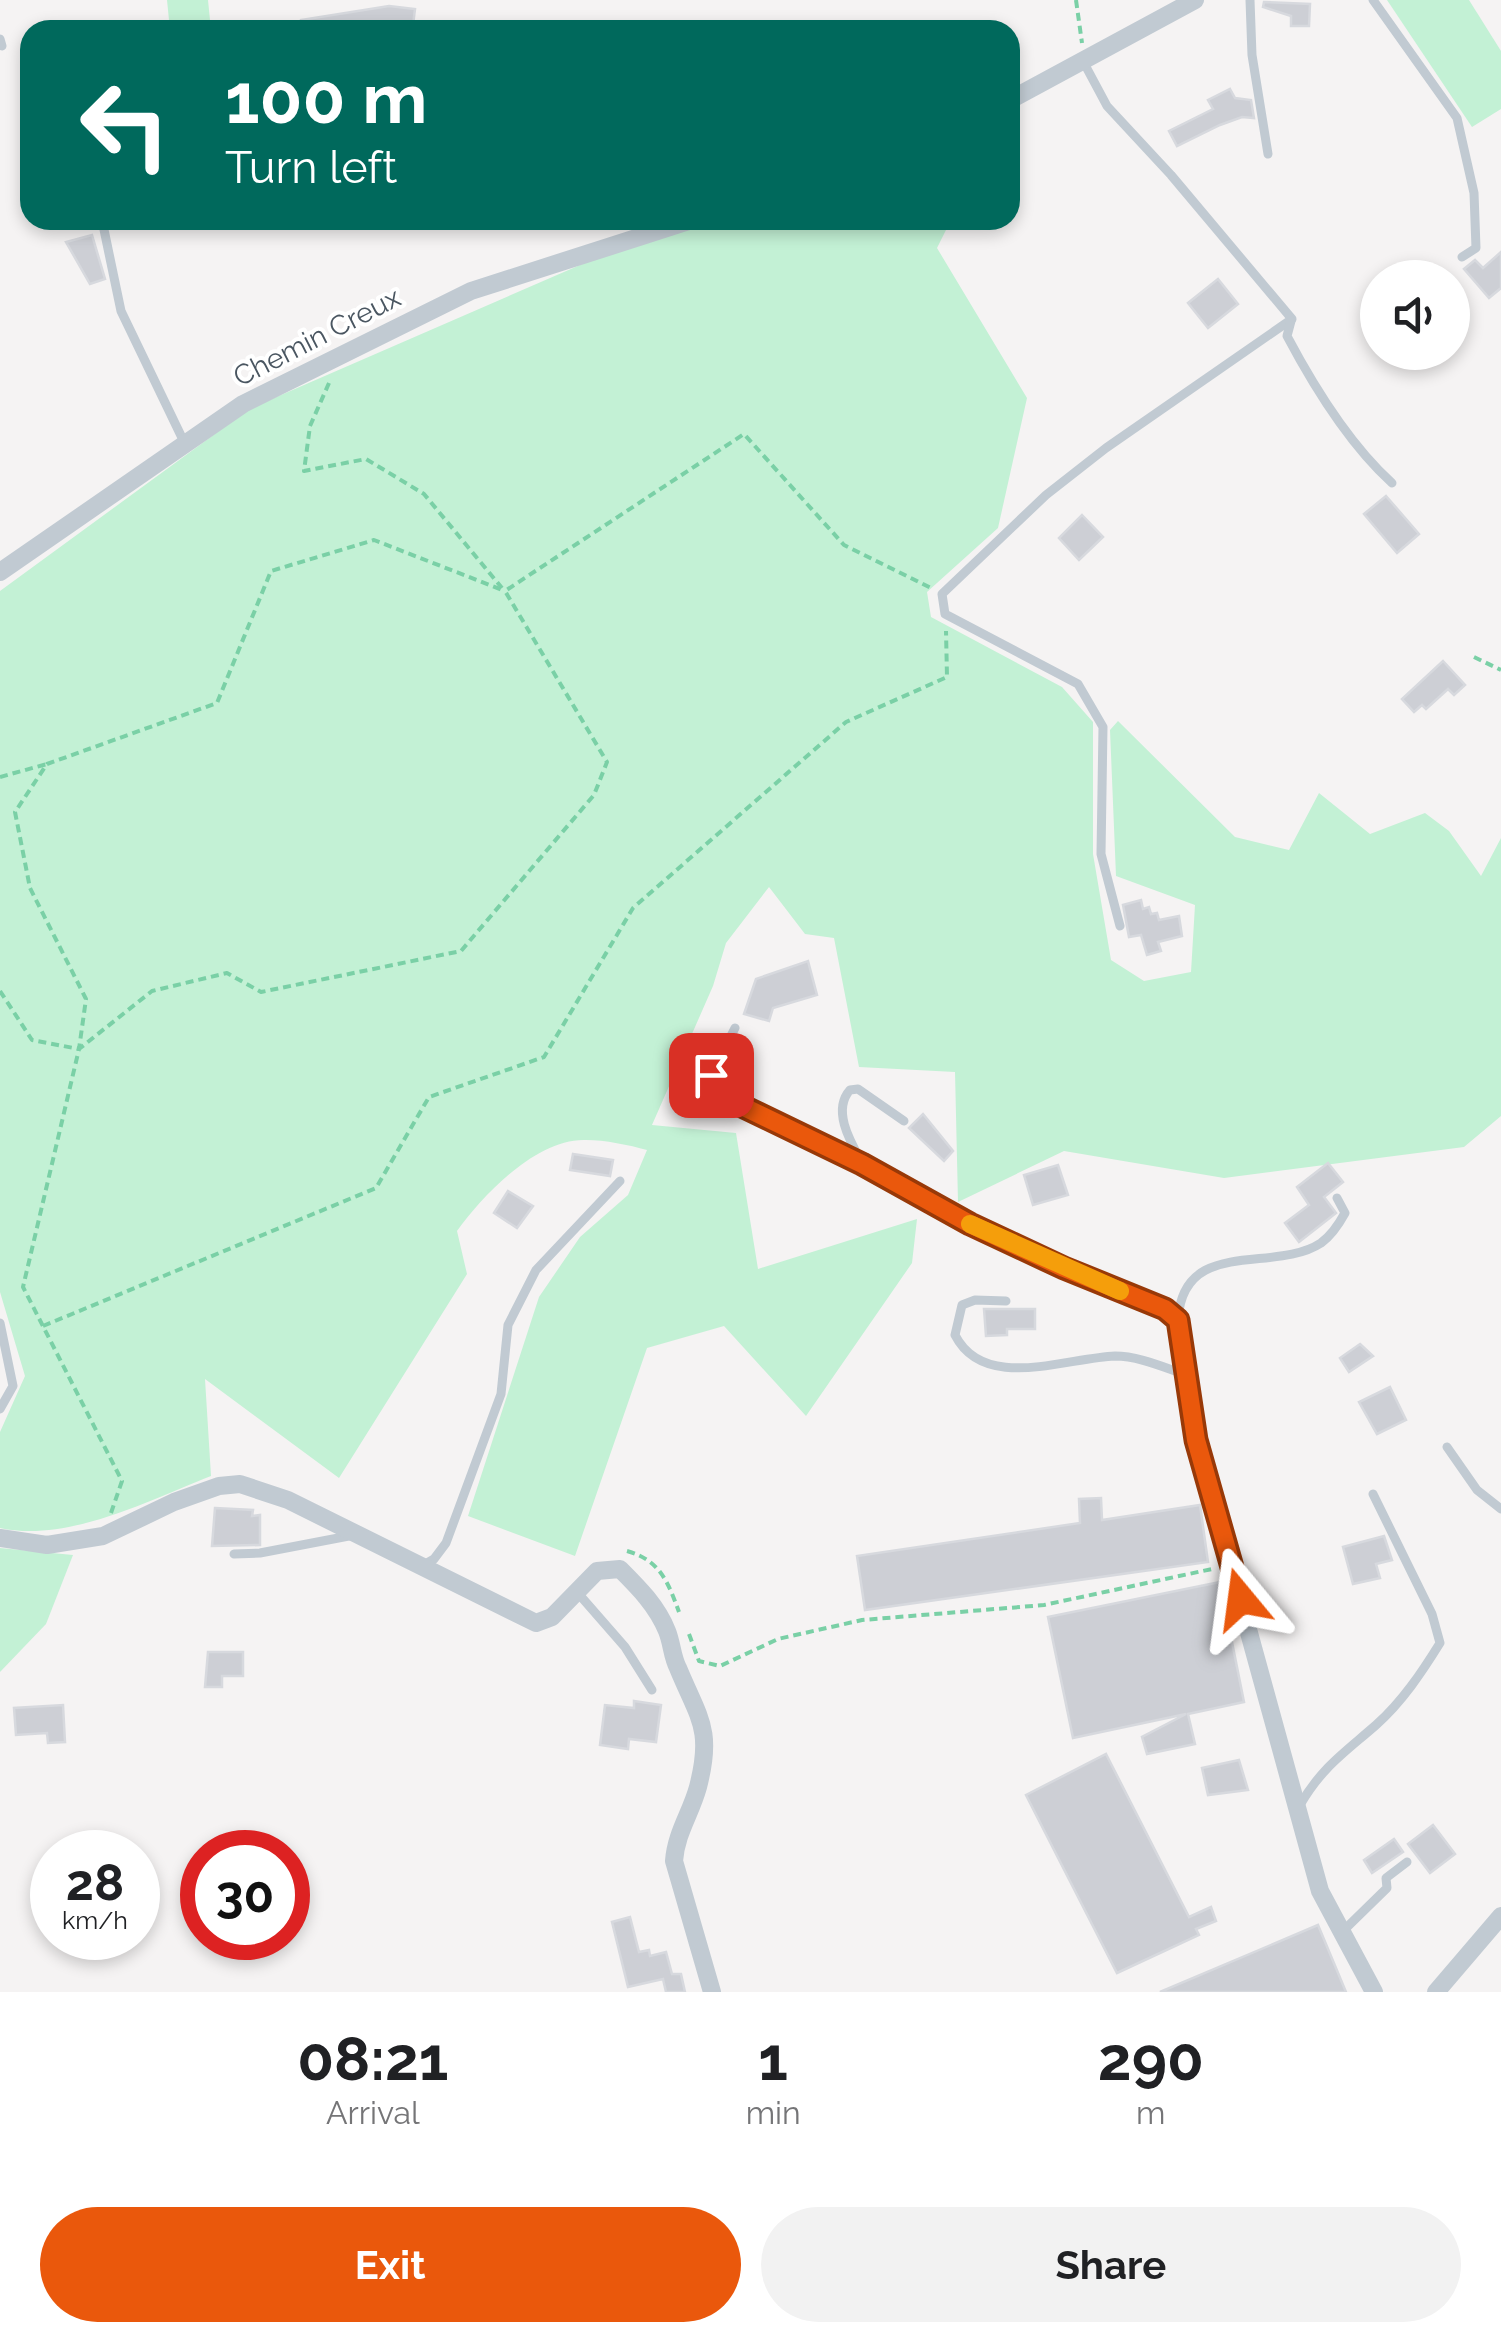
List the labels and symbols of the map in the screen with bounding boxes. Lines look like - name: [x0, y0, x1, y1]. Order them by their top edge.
- street label: Chemin Creux: [228, 281, 406, 393]
- pin: [669, 1033, 754, 1118]
- position arrow: [1189, 1547, 1293, 1651]
- speed limit sign: 30: [180, 1830, 310, 1960]

